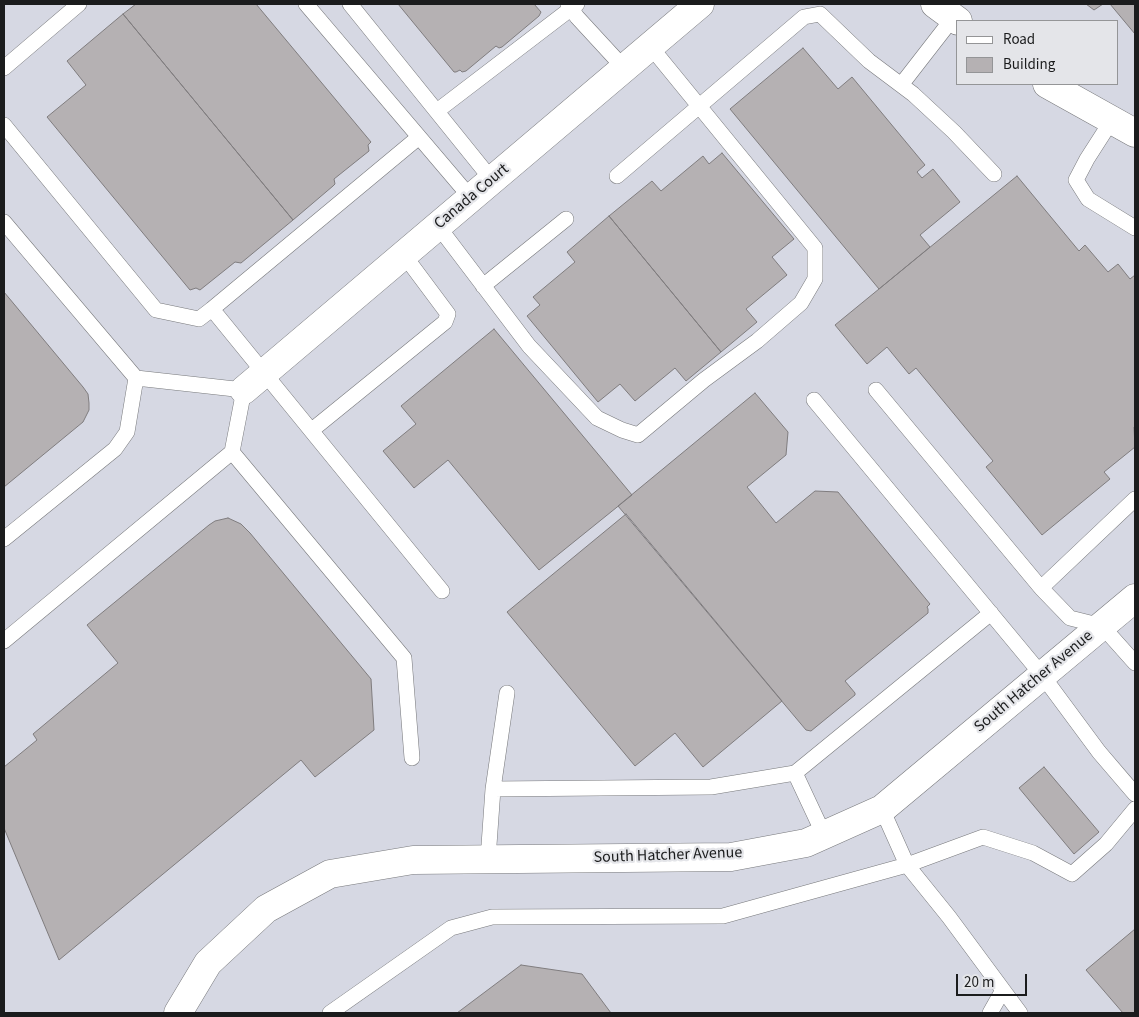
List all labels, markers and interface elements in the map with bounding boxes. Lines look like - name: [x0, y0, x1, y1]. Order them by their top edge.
- legend: [956, 20, 1119, 85]
- text: Road: [1003, 29, 1035, 50]
- text: Building: [1003, 54, 1055, 75]
- street label: Canada Court: [431, 160, 513, 234]
- street label: South Hatcher Avenue: [971, 627, 1097, 737]
- street label: South Hatcher Avenue: [593, 844, 743, 868]
- scale bar: [959, 964, 1030, 996]
- text: 20 m: [964, 972, 994, 993]

